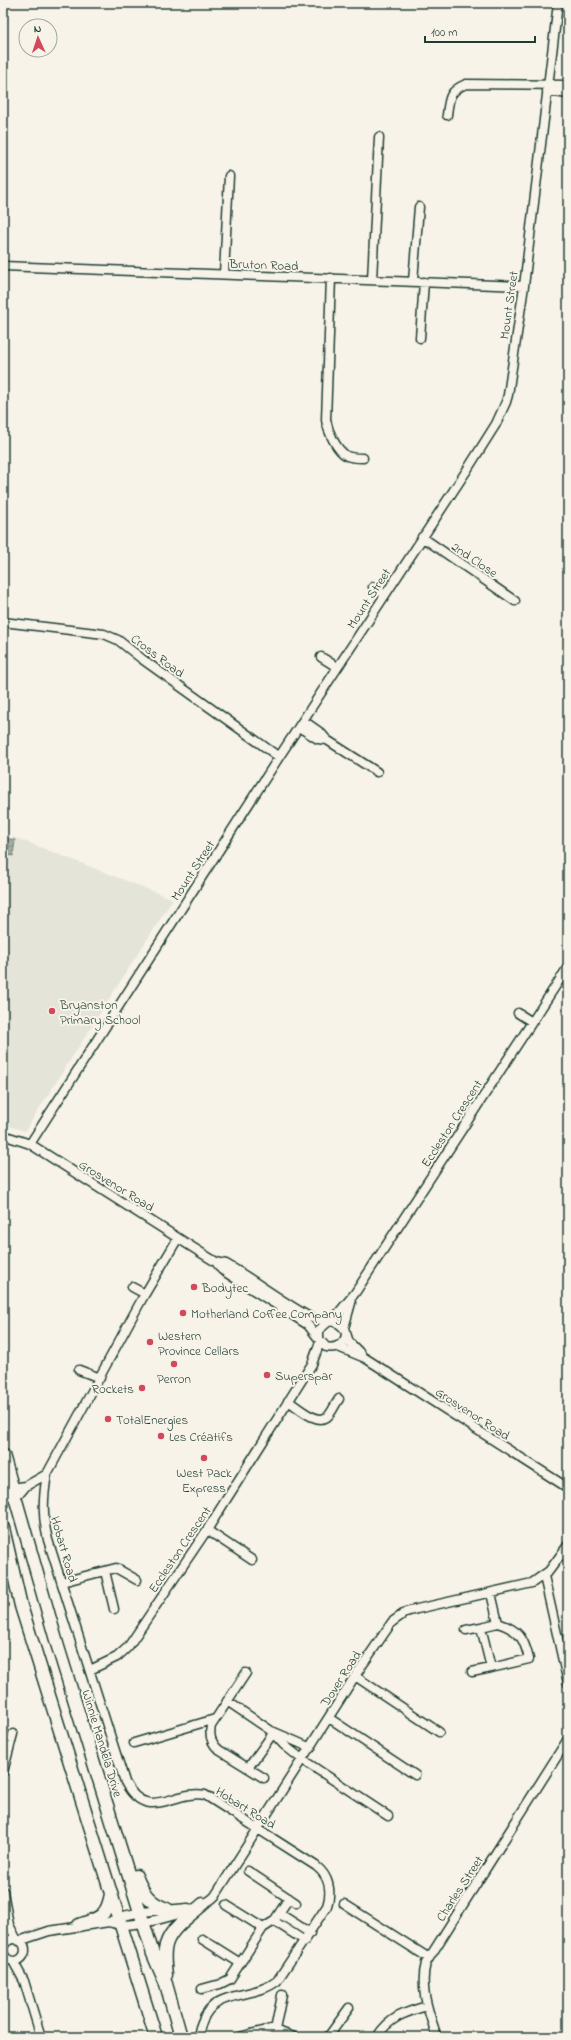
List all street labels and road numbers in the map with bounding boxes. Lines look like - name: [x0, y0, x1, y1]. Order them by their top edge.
- street label: Bruton Road: [228, 255, 300, 276]
- street label: Mount Street: [495, 269, 524, 341]
- street label: 2nd Close: [447, 538, 501, 583]
- street label: Mount Street: [343, 564, 396, 633]
- street label: Cross Road: [126, 630, 188, 683]
- street label: Mount Street: [167, 836, 220, 905]
- street label: Eccleston Crescent: [417, 1076, 488, 1171]
- street label: Grosvenor Road: [75, 1156, 158, 1217]
- street label: Grosvenor Road: [431, 1383, 514, 1446]
- street label: Eccleston Crescent: [144, 1502, 217, 1597]
- street label: Hobart Road: [45, 1514, 82, 1585]
- street label: Dover Road: [316, 1647, 367, 1711]
- street label: Winnie Mandela Drive: [76, 1687, 127, 1800]
- street label: Hobart Road: [211, 1782, 280, 1835]
- street label: Charles Street: [432, 1852, 489, 1925]

